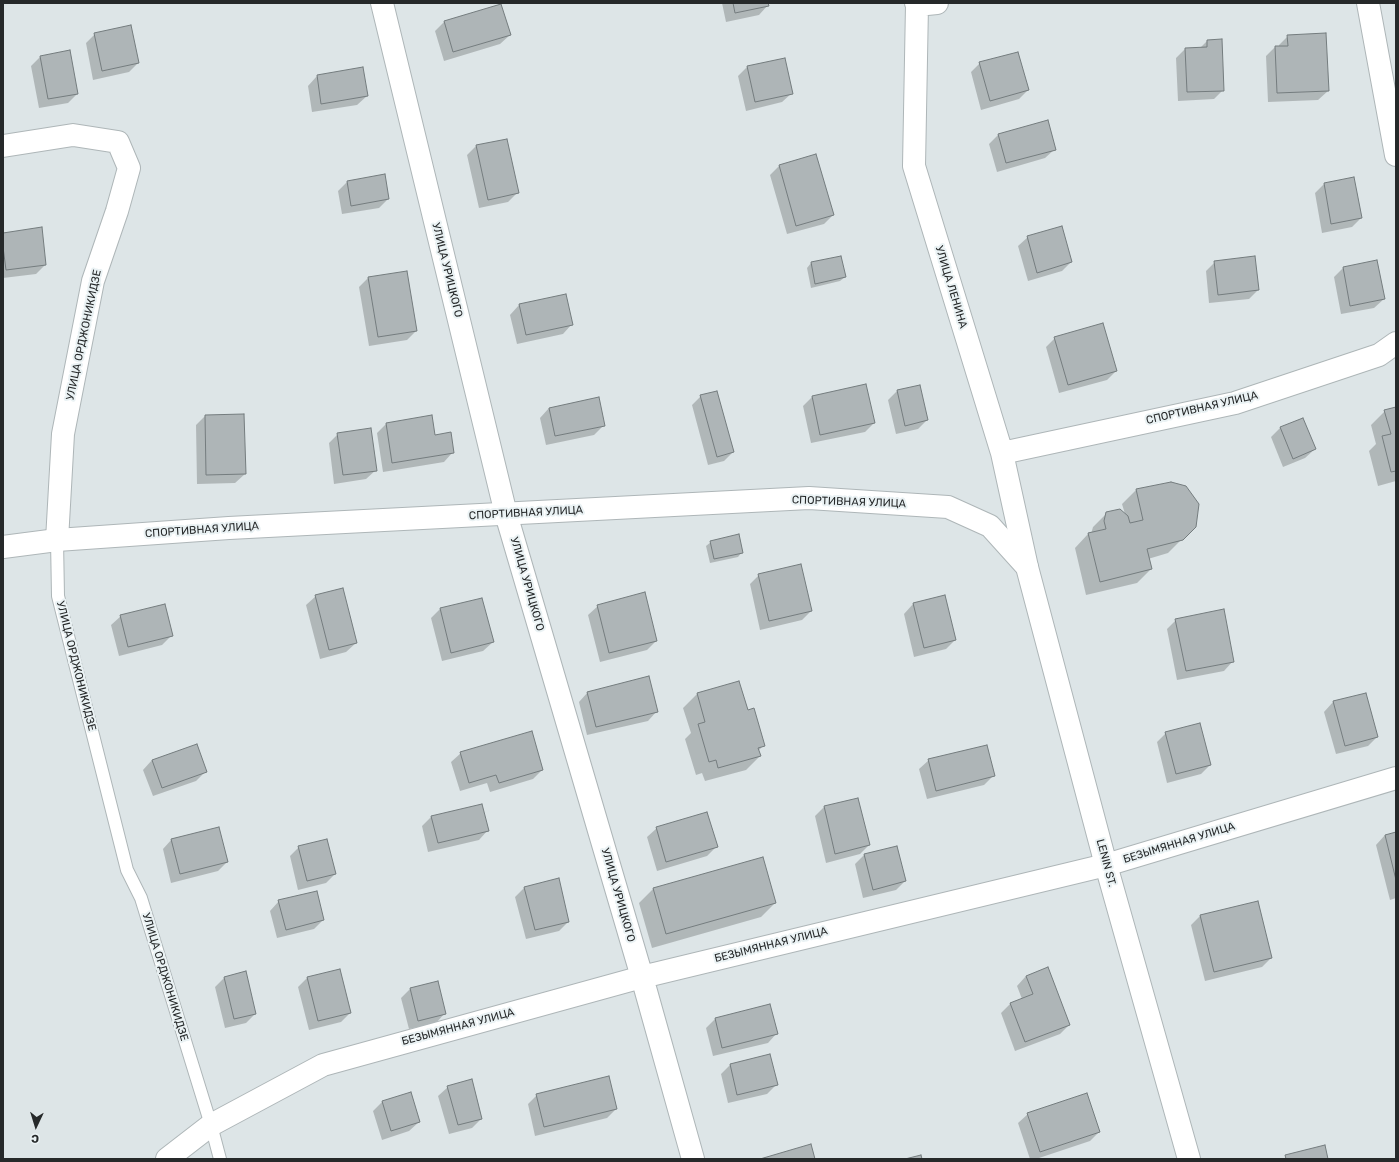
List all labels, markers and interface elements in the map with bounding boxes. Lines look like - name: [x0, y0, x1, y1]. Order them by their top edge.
- street label: УЛИЦА УРИЦКОГО: [429, 221, 465, 319]
- street label: УЛИЦА ЛЕНИНА: [932, 244, 970, 330]
- street label: УЛИЦА ОРДЖОНИКИДЗЕ: [64, 268, 104, 402]
- street label: СПОРТИВНАЯ УЛИЦА: [1145, 389, 1259, 427]
- street label: СПОРТИВНАЯ УЛИЦА: [792, 493, 906, 511]
- street label: СПОРТИВНАЯ УЛИЦА: [469, 503, 583, 523]
- street label: СПОРТИВНАЯ УЛИЦА: [145, 519, 259, 541]
- street label: УЛИЦА УРИЦКОГО: [507, 536, 547, 632]
- street label: УЛИЦА ОРДЖОНИКИДЗЕ: [53, 600, 99, 732]
- street label: БЕЗЫМЯННАЯ УЛИЦА: [1122, 820, 1236, 866]
- street label: LENIN ST.: [1093, 838, 1119, 888]
- street label: УЛИЦА УРИЦКОГО: [598, 847, 638, 943]
- street label: УЛИЦА ОРДЖОНИКИДЗЕ: [139, 911, 191, 1043]
- street label: БЕЗЫМЯННАЯ УЛИЦА: [713, 925, 829, 965]
- street label: БЕЗЫМЯННАЯ УЛИЦА: [400, 1006, 516, 1048]
- north arrow: [16, 1106, 56, 1146]
- text: С: [31, 1132, 39, 1145]

